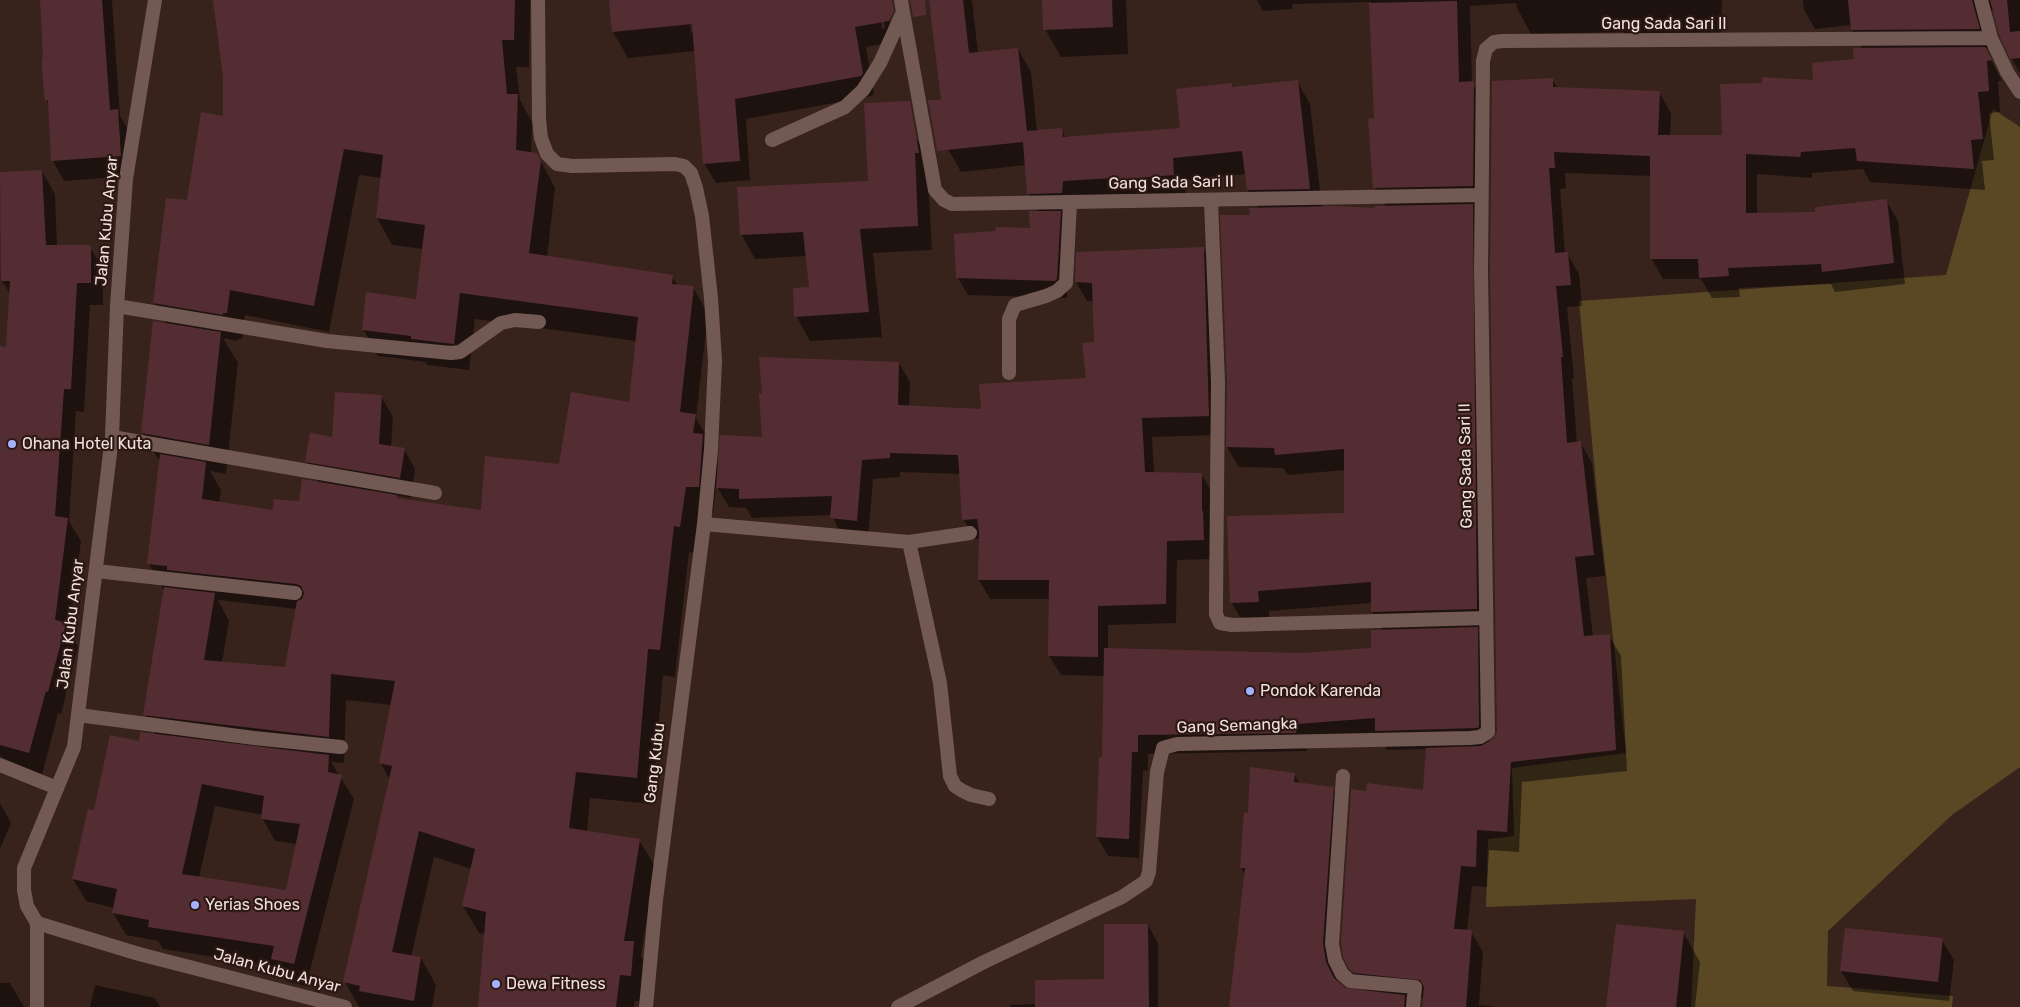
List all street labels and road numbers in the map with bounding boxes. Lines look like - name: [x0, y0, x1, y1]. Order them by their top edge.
- street label: Gang Sada Sari II: [1601, 14, 1727, 34]
- street label: Jalan Kubu Anyar: [92, 155, 122, 287]
- street label: Gang Sada Sari II: [1108, 172, 1234, 194]
- street label: Gang Sada Sari II: [1455, 403, 1477, 529]
- street label: Jalan Kubu Anyar: [54, 558, 88, 690]
- street label: Gang Semangka: [1176, 714, 1298, 738]
- street label: Gang Kubu: [641, 722, 669, 804]
- street label: Jalan Kubu Anyar: [211, 945, 343, 997]

